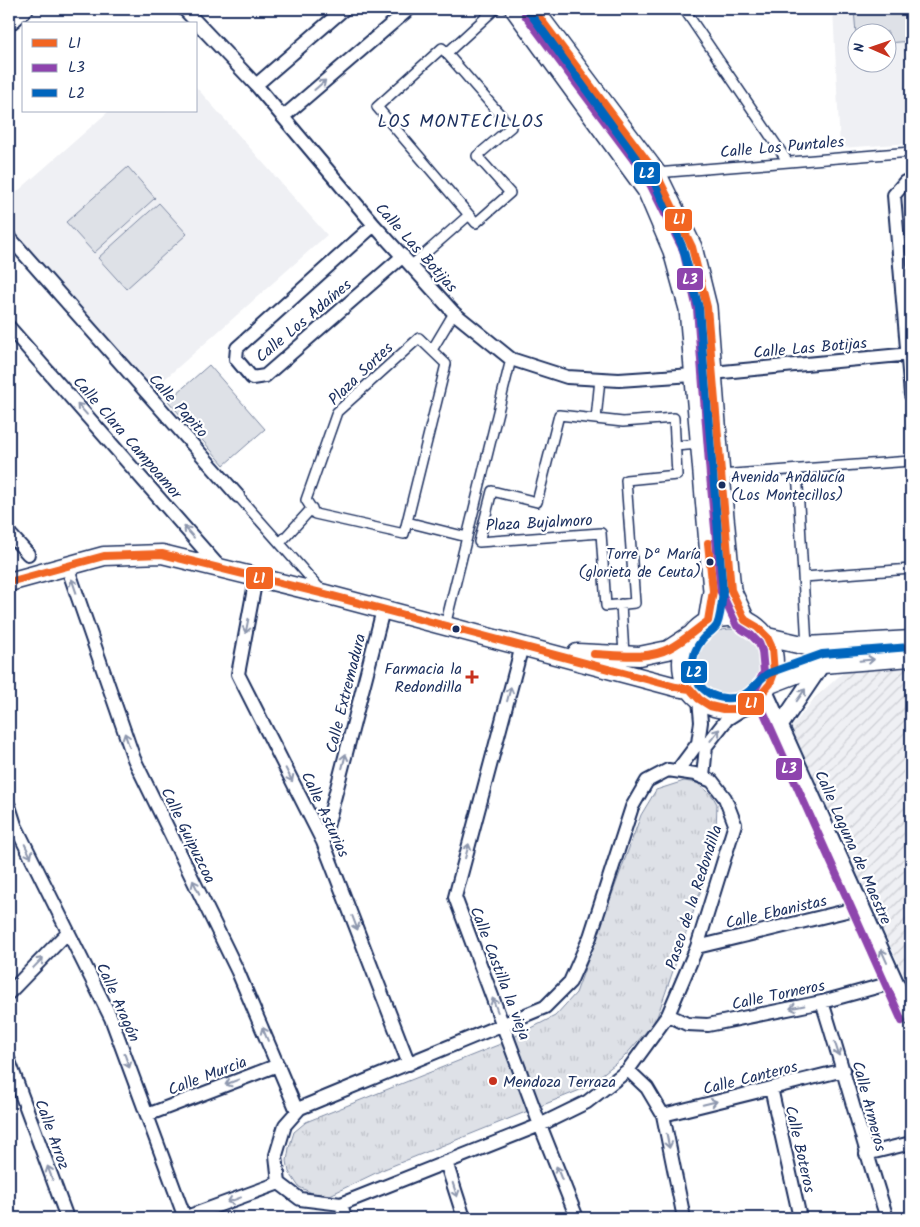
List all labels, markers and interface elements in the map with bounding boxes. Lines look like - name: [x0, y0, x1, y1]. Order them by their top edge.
- legend: [22, 22, 198, 112]
- north arrow: [848, 22, 898, 72]
- text: L1: [68, 32, 81, 56]
- text: N: [849, 43, 871, 52]
- text: L3: [68, 56, 85, 80]
- one-way arrow: [313, 80, 326, 91]
- text: L2: [68, 82, 85, 106]
- district label: LOS MONTECILLOS: [378, 108, 544, 137]
- street label: Calle Los Puntales: [719, 130, 845, 165]
- line badge: L2: [633, 161, 661, 185]
- text: L2: [639, 163, 655, 185]
- street label: Calle Las Botijas: [369, 197, 463, 299]
- line badge: L1: [664, 208, 693, 232]
- text: L1: [673, 209, 686, 231]
- line badge: L3: [676, 267, 704, 291]
- text: L3: [682, 269, 698, 291]
- street label: Calle Los Adaínes: [250, 273, 358, 369]
- street label: Calle Las Botijas: [752, 331, 868, 366]
- street label: Plaza Sortes: [323, 336, 399, 412]
- street label: Calle Papito: [142, 368, 214, 444]
- street label: Calle Clara Campoamor: [66, 371, 189, 506]
- one-way arrow: [77, 403, 88, 416]
- place label: Avenida Andalucía (Los Montecillos): [731, 466, 845, 508]
- marker: Avenida Andalucía (Los Montecillos): [717, 480, 727, 490]
- street label: Plaza Bujalmoro: [485, 508, 593, 539]
- one-way arrow: [184, 526, 195, 539]
- place label: Torre Dª María (glorieta de Ceuta): [578, 543, 701, 585]
- marker: Torre Dª María (glorieta de Ceuta): [705, 557, 715, 567]
- line badge: L1: [245, 566, 274, 590]
- text: L1: [253, 568, 266, 590]
- one-way arrow: [68, 579, 78, 595]
- one-way arrow: [241, 617, 251, 633]
- unlabelled marker: [451, 624, 461, 634]
- street label: Calle Extremadura: [320, 631, 373, 756]
- one-way arrow: [858, 656, 874, 665]
- place label: Farmacia la Redondilla: [384, 657, 462, 700]
- line badge: L2: [680, 660, 708, 684]
- text: L2: [686, 662, 702, 684]
- marker: Farmacia la Redondilla: [466, 671, 478, 683]
- one-way arrow: [504, 687, 514, 703]
- one-way arrow: [796, 688, 806, 702]
- line badge: L1: [737, 692, 765, 716]
- text: L1: [745, 693, 758, 715]
- one-way arrow: [709, 729, 720, 742]
- one-way arrow: [122, 732, 131, 748]
- one-way arrow: [340, 753, 349, 769]
- line badge: L3: [775, 757, 803, 781]
- text: L3: [781, 758, 797, 780]
- street label: Calle Laguna de Maestre: [807, 766, 898, 929]
- one-way arrow: [285, 767, 294, 782]
- street label: Calle Asturias: [294, 767, 356, 862]
- street label: Calle Guipuzcoa: [154, 783, 222, 888]
- street label: Paseo de la Redondilla: [659, 822, 730, 973]
- one-way arrow: [23, 843, 33, 858]
- one-way arrow: [462, 844, 472, 860]
- one-way arrow: [191, 879, 201, 894]
- street label: Calle Ebanistas: [723, 889, 830, 936]
- street label: Calle Castilla la vieja: [463, 903, 537, 1044]
- one-way arrow: [351, 915, 360, 931]
- one-way arrow: [878, 949, 888, 964]
- one-way arrow: [32, 956, 44, 969]
- street label: Calle Aragón: [89, 959, 146, 1046]
- street label: Calle Torneros: [729, 973, 827, 1018]
- one-way arrow: [490, 998, 499, 1013]
- one-way arrow: [790, 1003, 806, 1013]
- one-way arrow: [259, 1027, 269, 1042]
- one-way arrow: [833, 1040, 842, 1056]
- street label: Calle Murcia: [165, 1050, 251, 1103]
- one-way arrow: [123, 1052, 132, 1068]
- street label: Calle Canteros: [700, 1055, 801, 1102]
- street label: Calle Armeros: [844, 1058, 893, 1155]
- place label: Mendoza Terraza: [503, 1070, 616, 1095]
- marker: Mendoza Terraza: [487, 1075, 499, 1087]
- one-way arrow: [225, 1078, 240, 1088]
- street label: Calle Arroz: [27, 1096, 76, 1173]
- one-way arrow: [702, 1098, 718, 1107]
- street label: Calle Boteros: [777, 1103, 822, 1196]
- one-way arrow: [664, 1132, 673, 1148]
- one-way arrow: [45, 1165, 54, 1181]
- one-way arrow: [554, 1166, 564, 1181]
- one-way arrow: [451, 1182, 461, 1198]
- one-way arrow: [227, 1195, 242, 1205]

